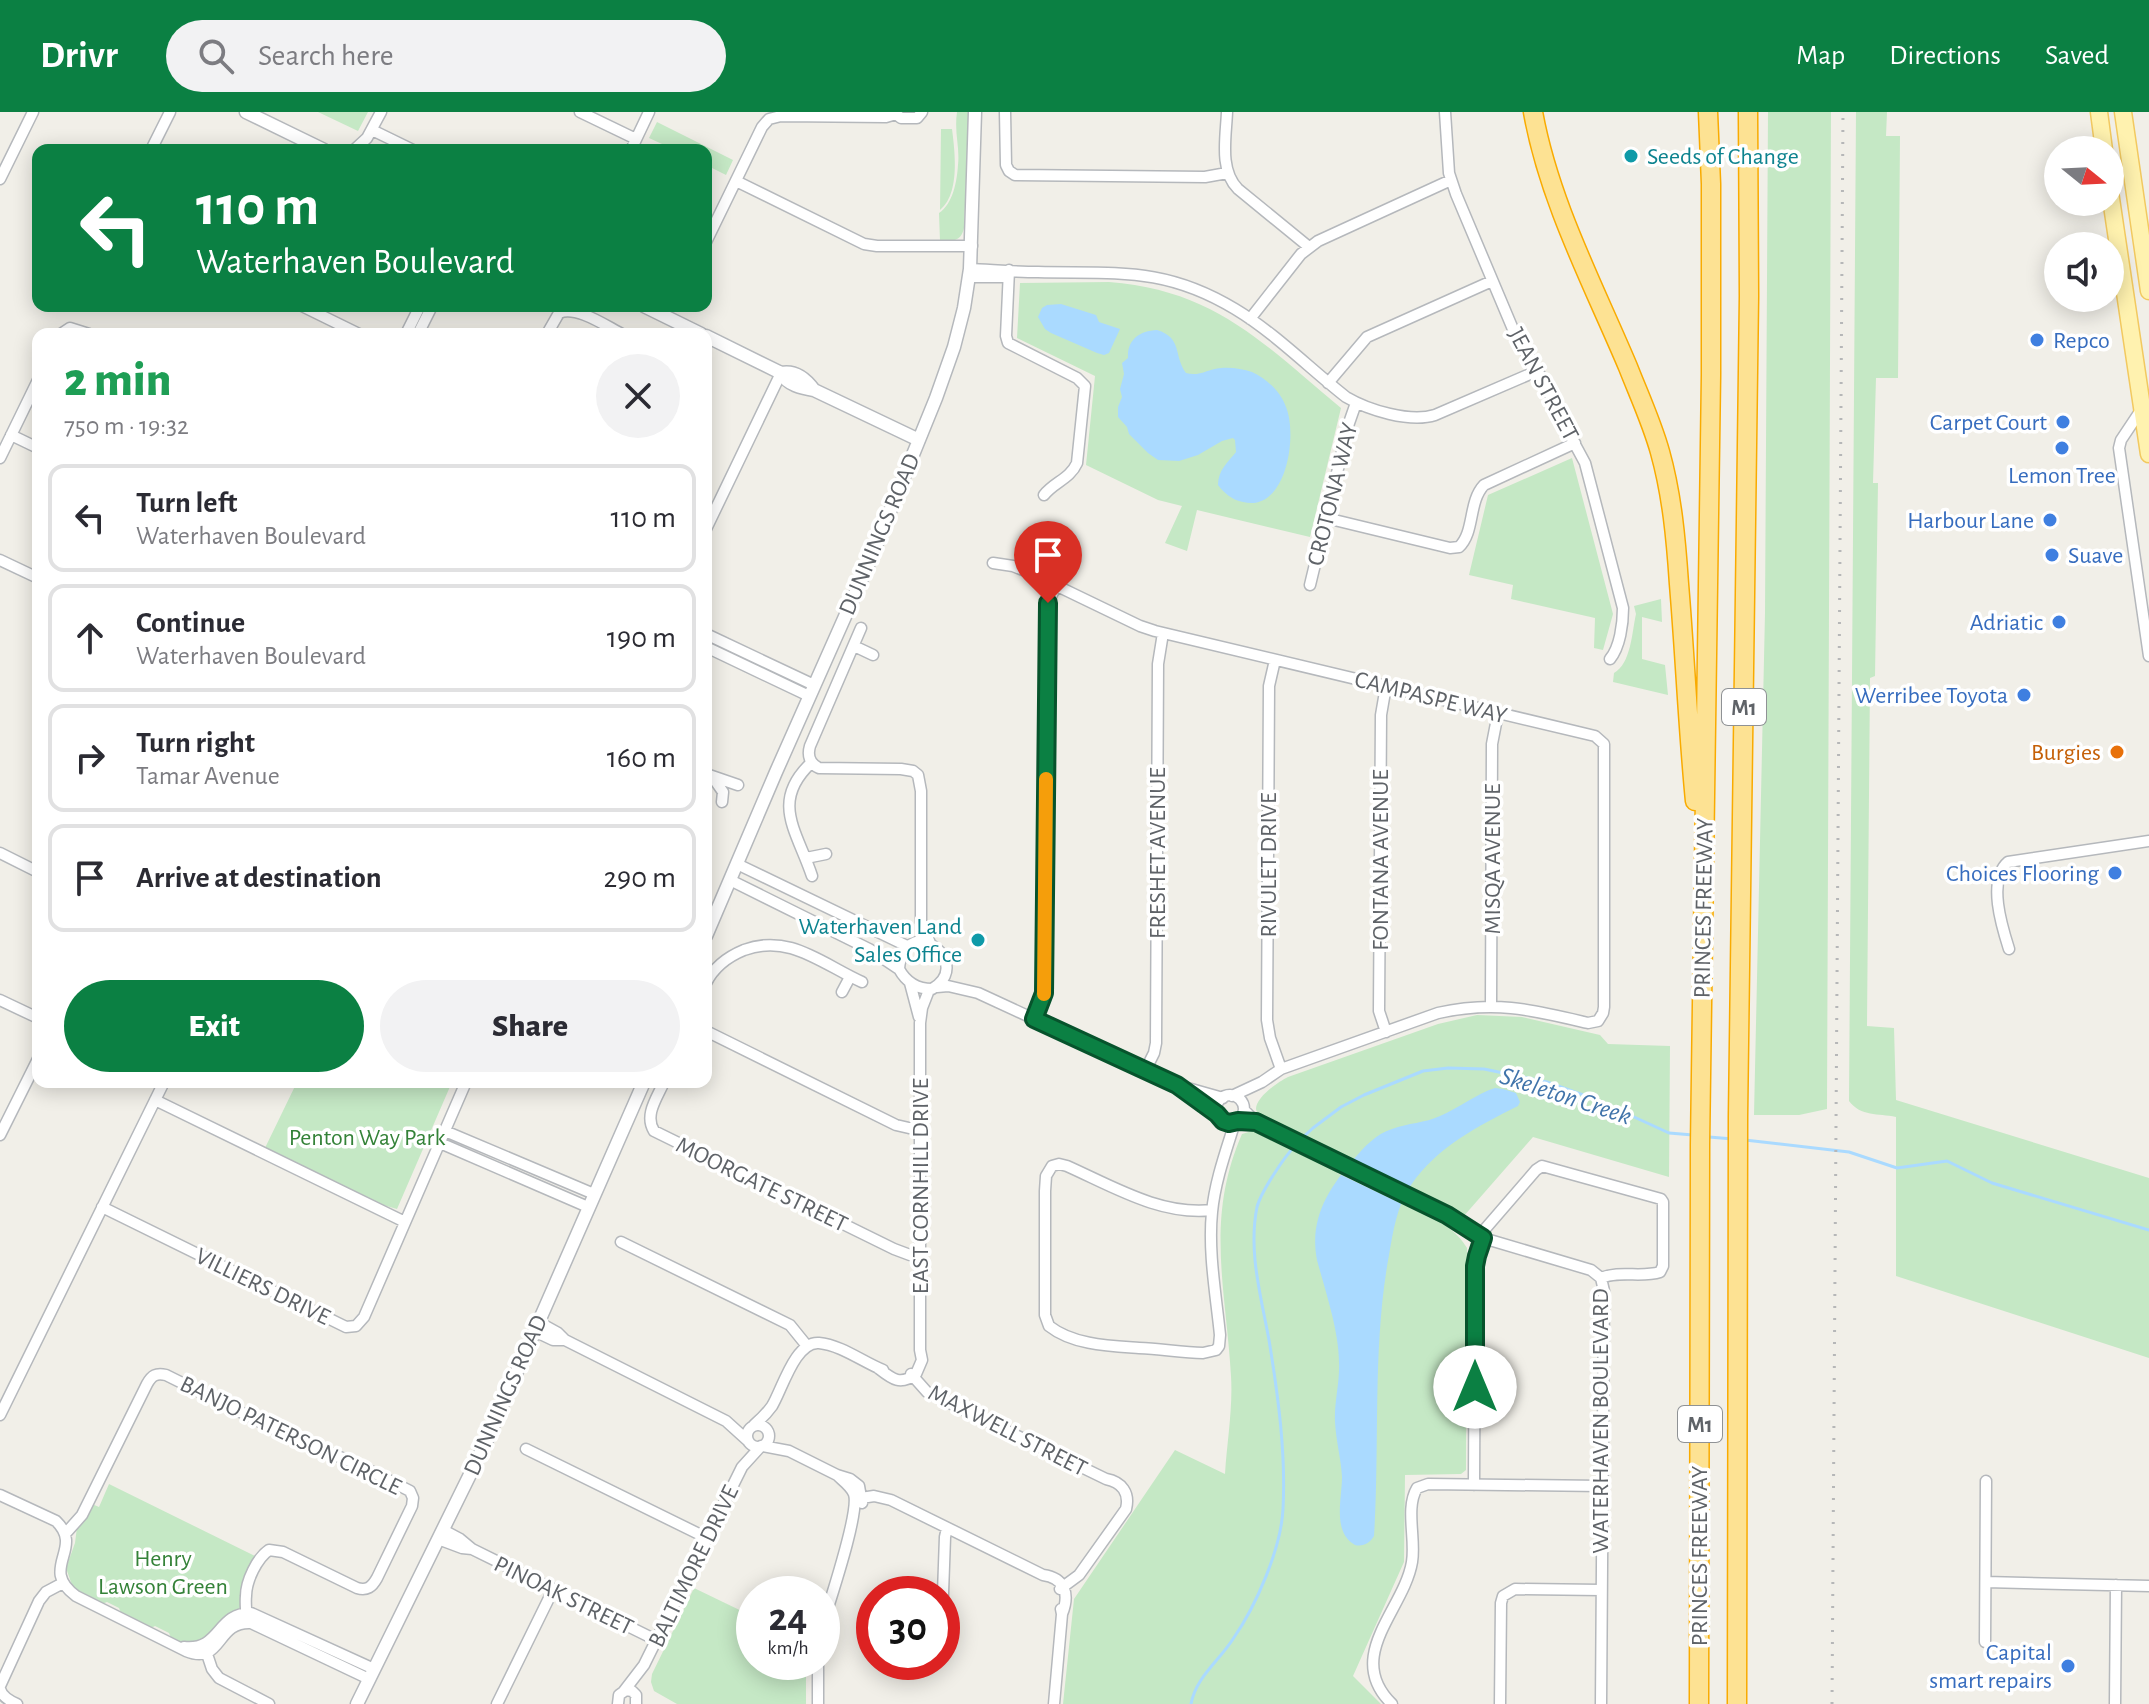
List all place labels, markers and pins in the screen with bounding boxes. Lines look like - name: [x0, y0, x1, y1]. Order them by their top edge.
- place label: Seeds of Change: [1647, 145, 1799, 169]
- marker: Seeds of Change: [1622, 147, 1640, 165]
- place label: Repco: [2053, 329, 2110, 353]
- marker: Repco: [2028, 331, 2046, 349]
- place label: Carpet Court: [1930, 411, 2047, 435]
- marker: Carpet Court: [2054, 413, 2072, 431]
- marker: Lemon Tree: [2053, 439, 2071, 457]
- place label: Lemon Tree: [2008, 464, 2116, 488]
- place label: Harbour Lane: [1907, 509, 2034, 533]
- marker: Harbour Lane: [2041, 511, 2059, 529]
- pin: [1014, 521, 1082, 603]
- place label: Suave: [2068, 544, 2123, 568]
- marker: Suave: [2043, 546, 2061, 564]
- place label: Adriatic: [1970, 611, 2043, 635]
- marker: Adriatic: [2050, 613, 2068, 631]
- place label: Werribee Toyota: [1855, 684, 2008, 708]
- marker: Werribee Toyota: [2015, 686, 2033, 704]
- place label: Burgies: [2031, 741, 2101, 765]
- marker: Burgies: [2108, 743, 2126, 761]
- place label: Choices Flooring: [1946, 862, 2099, 886]
- marker: Choices Flooring: [2106, 864, 2124, 882]
- place label: Waterhaven Land Sales Office: [798, 915, 962, 967]
- marker: Waterhaven Land Sales Office: [969, 931, 987, 949]
- place label: Capital smart repairs: [1929, 1641, 2052, 1693]
- marker: Capital smart repairs: [2059, 1657, 2077, 1675]

